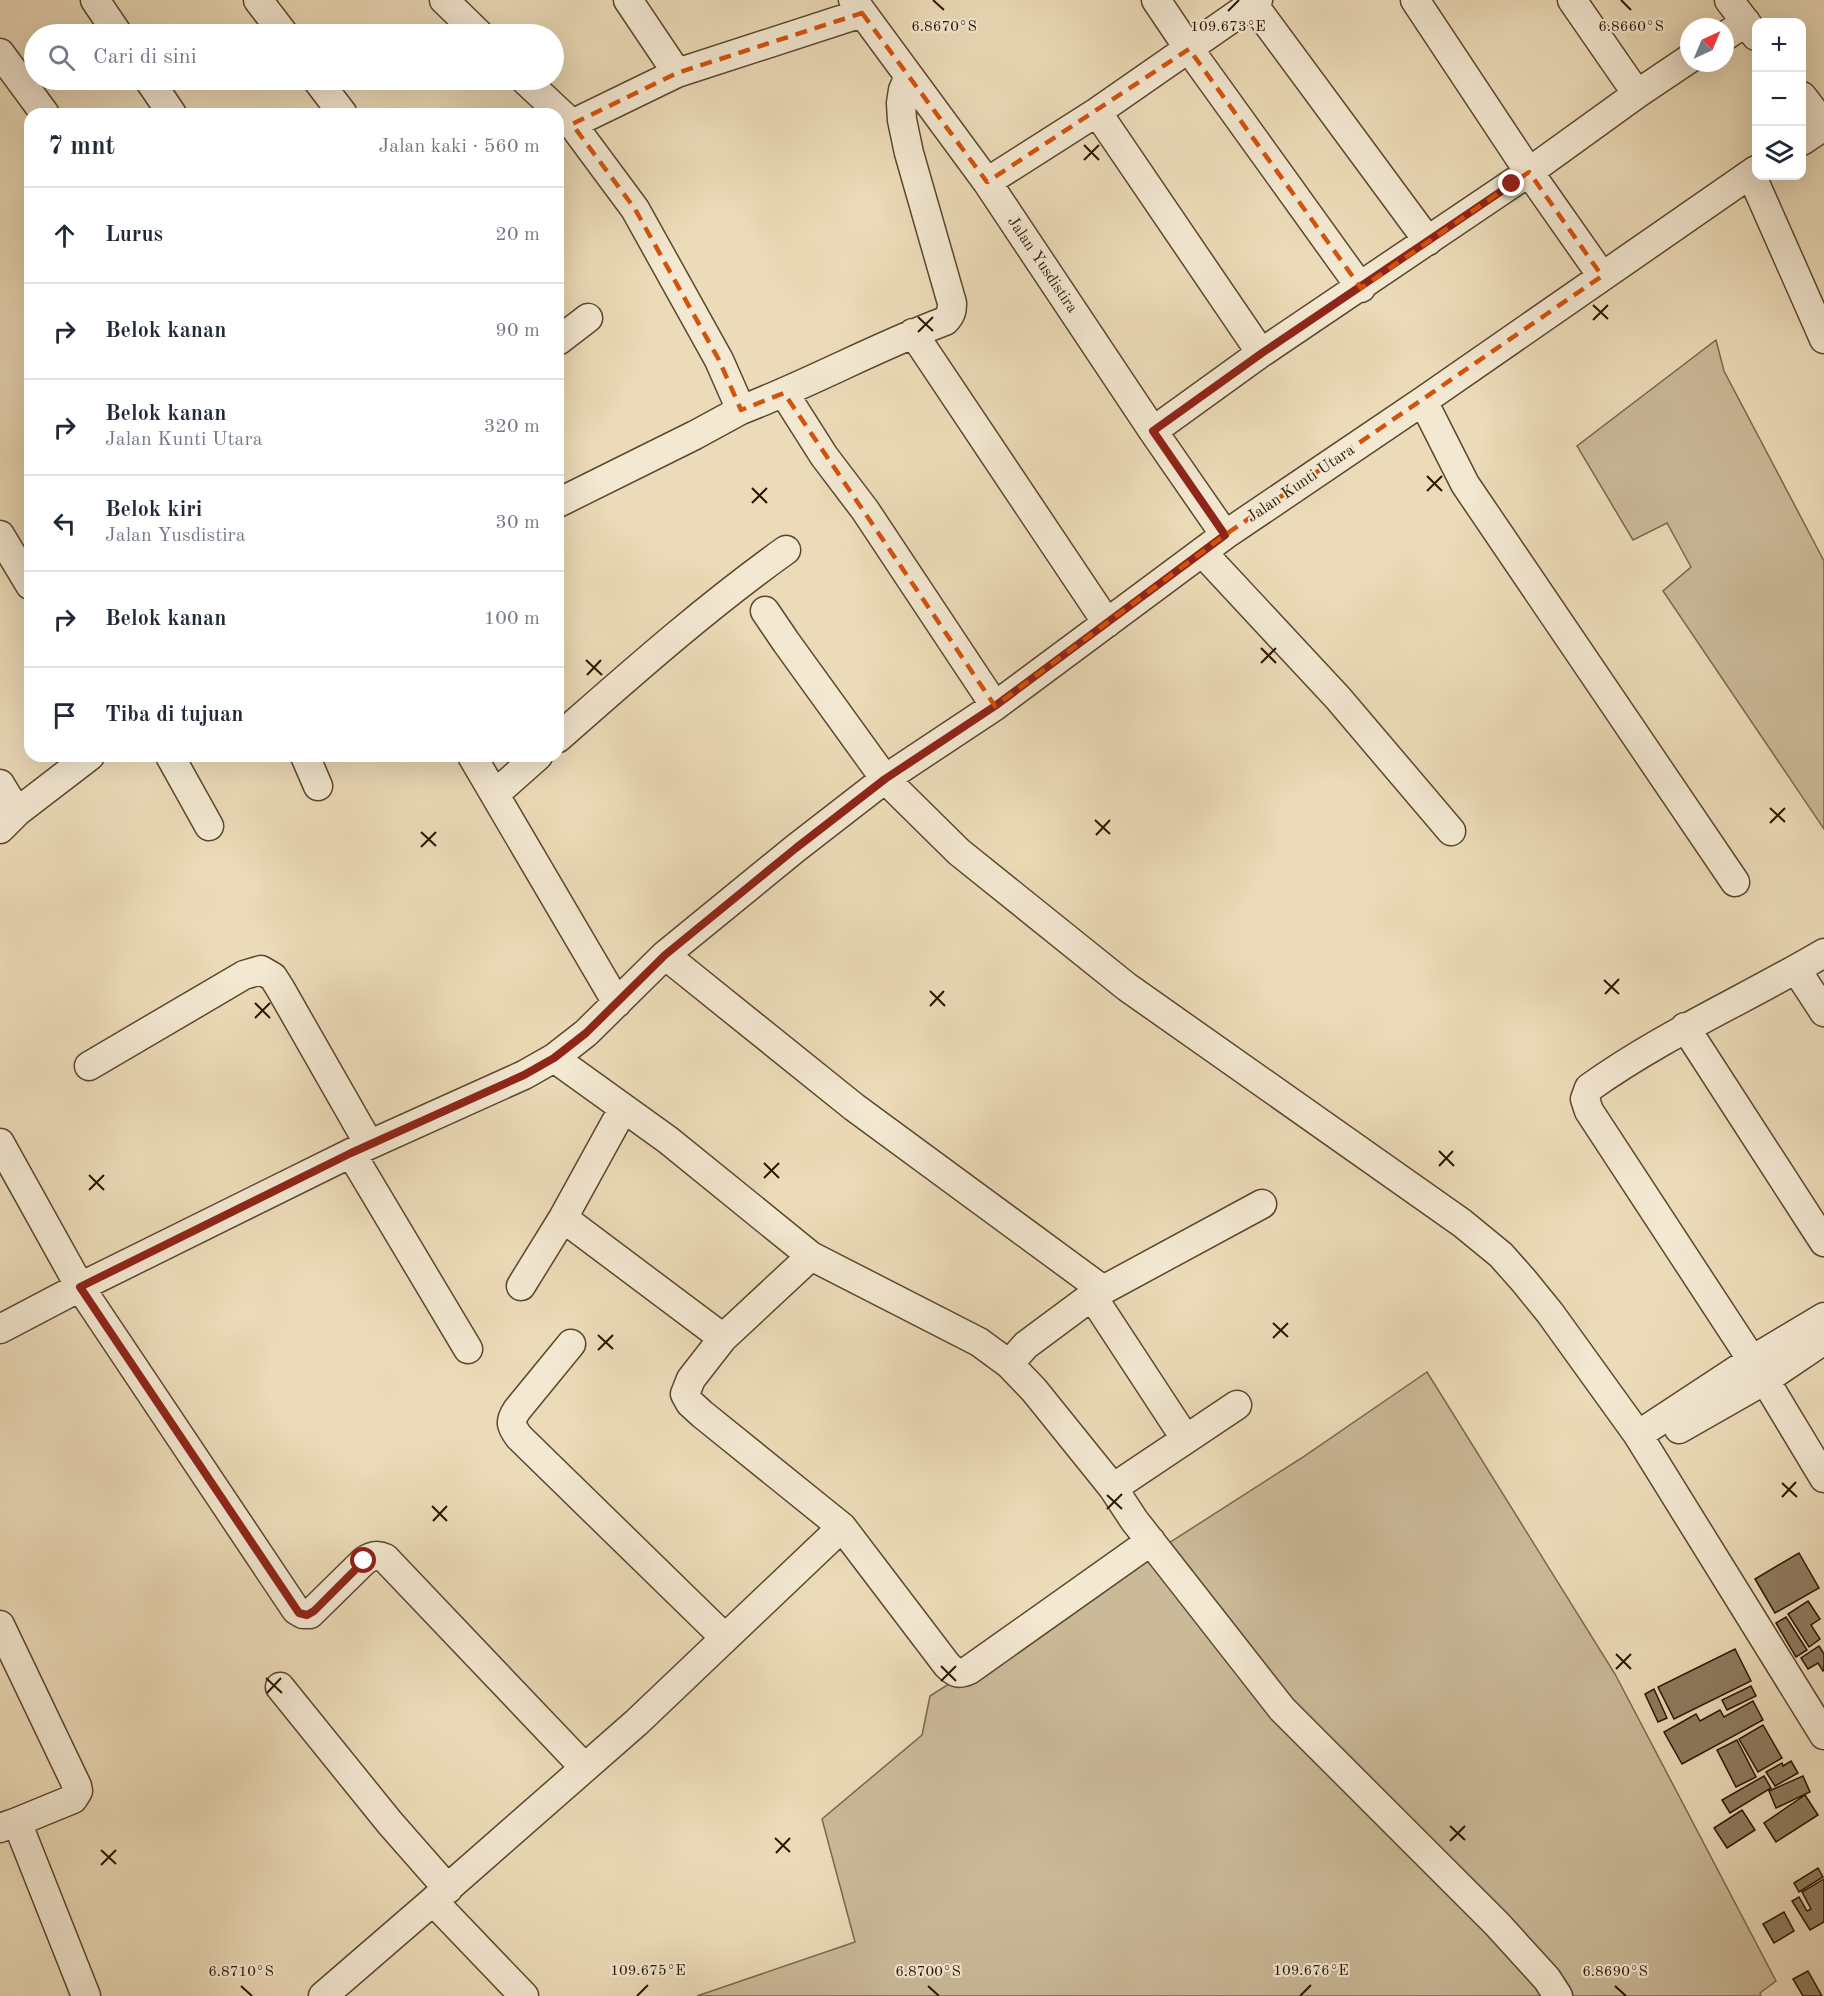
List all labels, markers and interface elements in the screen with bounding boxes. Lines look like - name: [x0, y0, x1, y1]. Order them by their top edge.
- north arrow: [1680, 18, 1734, 72]
- map controls: [1752, 18, 1806, 180]
- button: +: [1752, 18, 1806, 72]
- text: 6.8670°S: [911, 20, 977, 35]
- text: 109.673°E: [1190, 20, 1266, 35]
- text: 6.8660°S: [1598, 20, 1664, 35]
- search box: [24, 24, 564, 90]
- icon: search: [45, 41, 78, 74]
- text: Cari di sini: [93, 46, 197, 68]
- button: −: [1752, 72, 1806, 126]
- button: layers: [1752, 126, 1806, 180]
- text: 7 mnt: [48, 134, 115, 160]
- text: Jalan kaki · 560 m: [378, 137, 540, 157]
- route end: [1498, 170, 1524, 196]
- street label: Jalan Yusdistira: [1004, 214, 1080, 316]
- icon: ahead: [48, 219, 81, 252]
- text: Lurus: [105, 224, 163, 246]
- text: 20 m: [495, 225, 540, 245]
- icon: right: [48, 315, 81, 348]
- text: Belok kanan: [105, 320, 227, 342]
- text: 90 m: [495, 321, 540, 341]
- text: Belok kanan: [105, 403, 227, 425]
- icon: right: [48, 411, 81, 444]
- text: 320 m: [484, 417, 540, 437]
- text: Jalan Kunti Utara: [105, 430, 263, 450]
- street label: Jalan Kunti Utara: [1244, 442, 1358, 526]
- text: Belok kiri: [105, 499, 202, 521]
- icon: left: [48, 507, 81, 540]
- text: 30 m: [495, 513, 540, 533]
- text: Jalan Yusdistira: [105, 526, 246, 546]
- icon: right: [48, 603, 81, 636]
- text: Belok kanan: [105, 608, 227, 630]
- text: 100 m: [484, 609, 540, 629]
- icon: arrive: [48, 699, 81, 732]
- text: Tiba di tujuan: [105, 704, 243, 726]
- route start: [350, 1547, 376, 1573]
- text: 109.675°E: [610, 1964, 686, 1979]
- text: 109.676°E: [1273, 1964, 1349, 1979]
- text: 6.8710°S: [208, 1965, 274, 1980]
- text: 6.8700°S: [895, 1965, 961, 1980]
- text: 6.8690°S: [1582, 1965, 1648, 1980]

